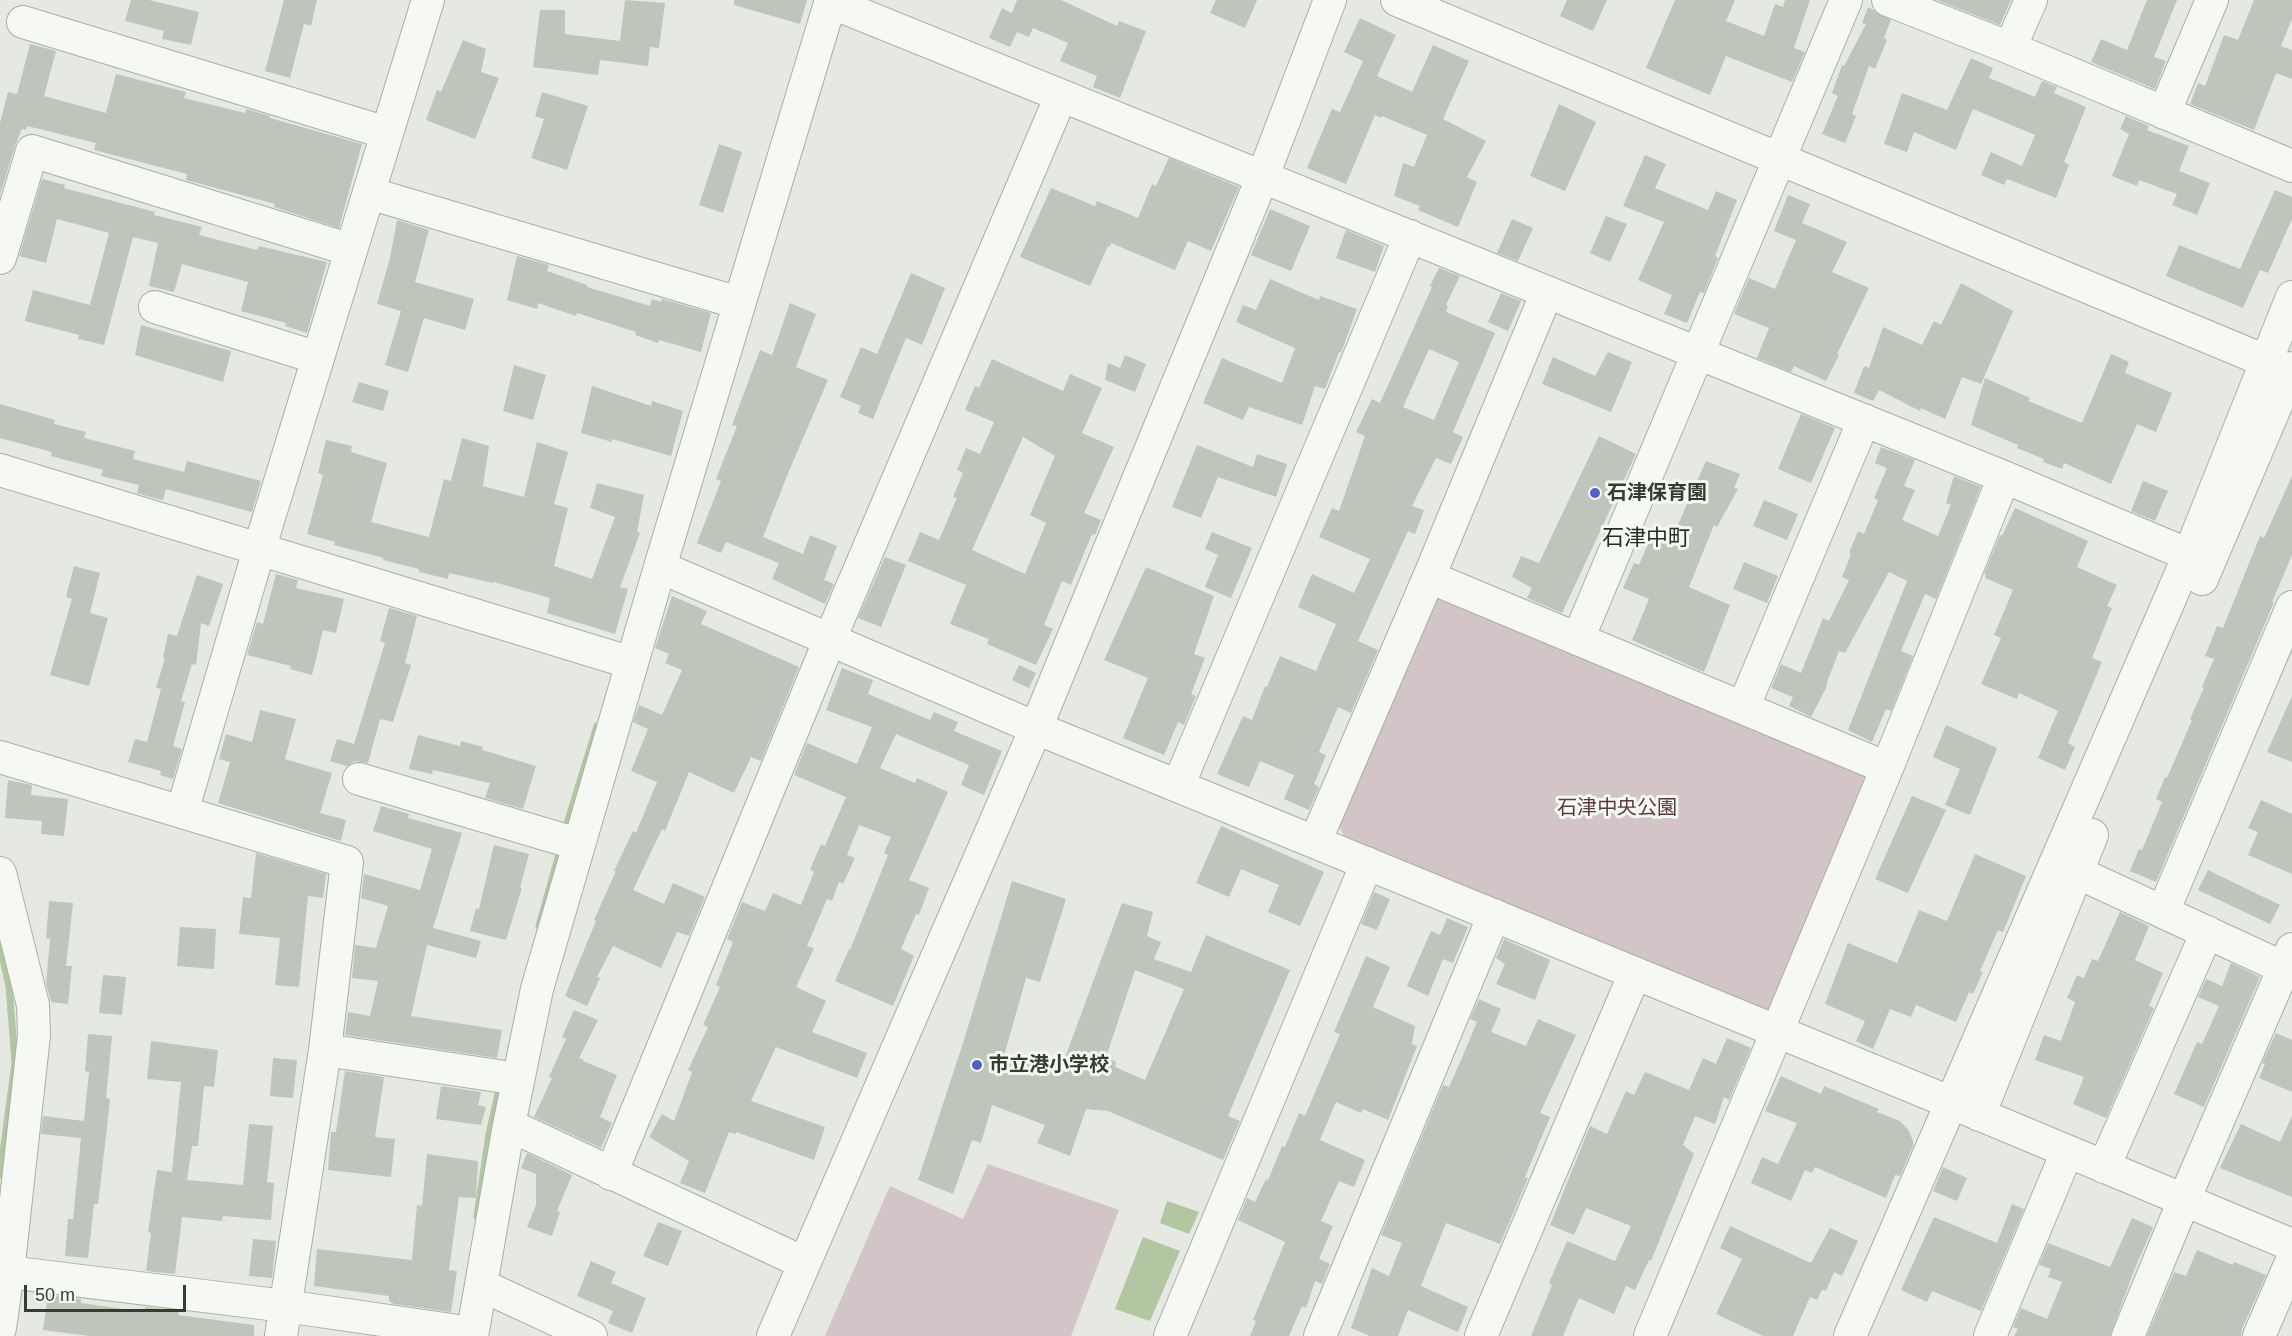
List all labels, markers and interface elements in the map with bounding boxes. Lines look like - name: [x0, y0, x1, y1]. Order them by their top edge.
- place label: 石津保育園: [1607, 481, 1707, 505]
- marker: 石津保育園: [1588, 486, 1602, 500]
- district label: 石津中町: [1602, 526, 1690, 552]
- park label: 石津中央公園: [1557, 796, 1677, 820]
- place label: 市立港小学校: [989, 1053, 1109, 1077]
- marker: 市立港小学校: [970, 1058, 984, 1072]
- scale bar: [27, 1273, 189, 1311]
- text: 50 m: [35, 1285, 75, 1305]

